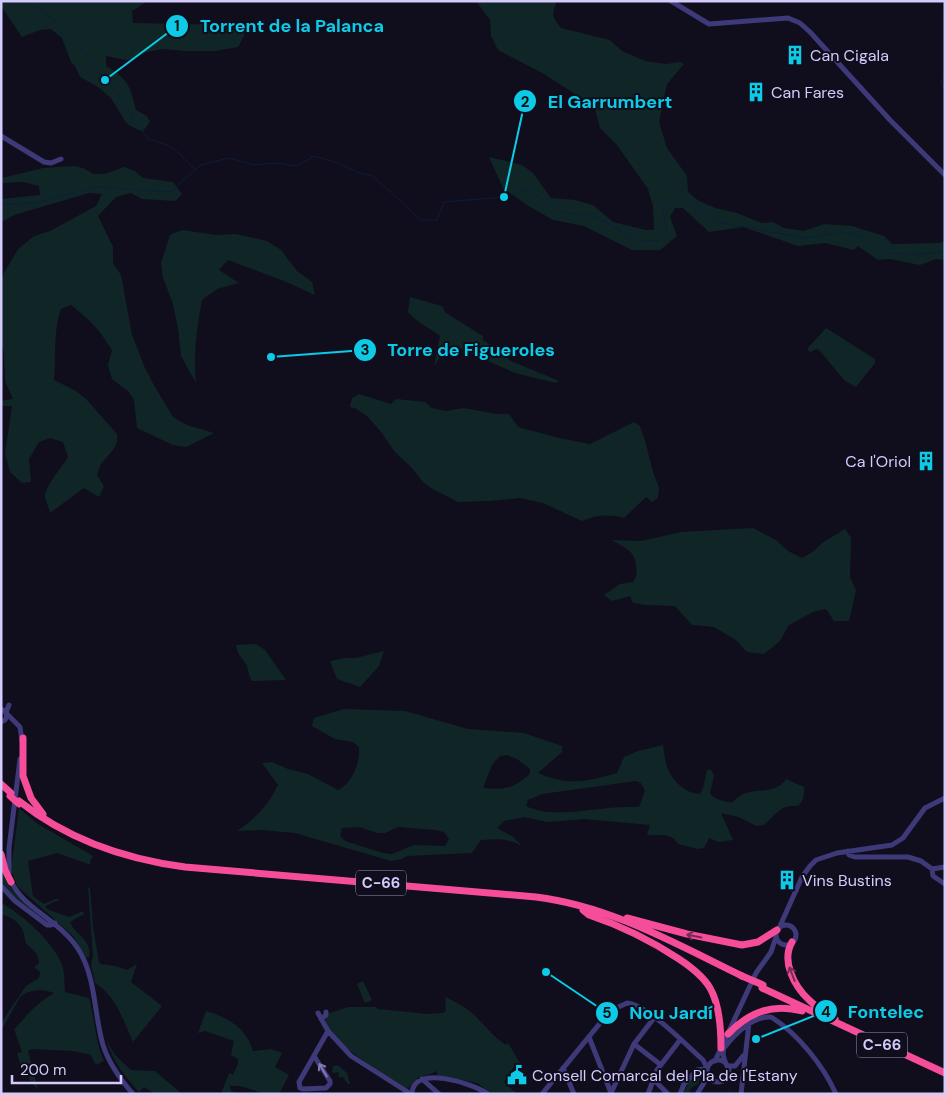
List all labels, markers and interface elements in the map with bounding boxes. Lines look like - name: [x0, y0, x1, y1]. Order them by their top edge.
- callout: Torrent de la Palanca: [165, 9, 394, 42]
- text: Torrent de la Palanca: [200, 14, 384, 38]
- text: 1: [174, 16, 180, 36]
- building icon: Can Cigala: [784, 44, 806, 66]
- place label: Can Cigala: [810, 45, 889, 66]
- building icon: Can Fares: [745, 81, 767, 103]
- place label: Can Fares: [771, 82, 844, 103]
- callout: El Garrumbert: [512, 85, 682, 118]
- text: El Garrumbert: [548, 90, 672, 114]
- text: 2: [521, 92, 530, 112]
- callout: Torre de Figueroles: [352, 334, 565, 367]
- text: Torre de Figueroles: [387, 338, 555, 362]
- text: 3: [360, 340, 370, 360]
- building icon: Ca l'Oriol: [915, 450, 937, 472]
- place label: Ca l'Oriol: [845, 451, 911, 472]
- building icon: Vins Bustins: [776, 869, 798, 891]
- road number: C-66: [356, 870, 406, 896]
- place label: Vins Bustins: [802, 870, 892, 891]
- one-way arrow: [686, 930, 702, 940]
- one-way arrow: [787, 967, 796, 982]
- callout: Fontelec: [813, 995, 935, 1028]
- callout: Nou Jardí: [594, 996, 723, 1029]
- text: Fontelec: [848, 1000, 924, 1024]
- text: Nou Jardí: [629, 1001, 713, 1025]
- text: 4: [821, 1002, 831, 1022]
- text: 5: [602, 1003, 612, 1023]
- road number: C-66: [857, 1032, 907, 1058]
- scale bar: [12, 1052, 121, 1084]
- text: 200 m: [20, 1060, 66, 1080]
- one-way arrow: [318, 1064, 328, 1078]
- public building icon: Consell Comarcal del Pla de l'Estany: [506, 1064, 528, 1086]
- place label: Consell Comarcal del Pla de l'Estany: [532, 1065, 798, 1086]

